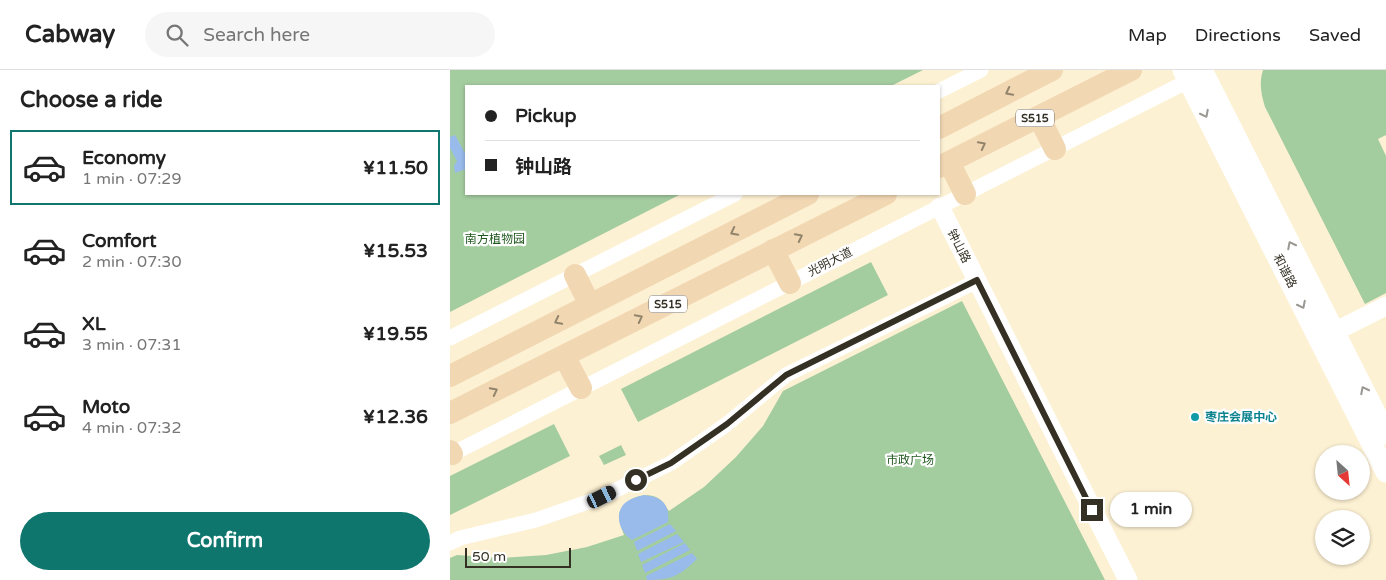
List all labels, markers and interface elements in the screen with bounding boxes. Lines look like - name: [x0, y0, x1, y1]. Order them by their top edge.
- search box: [145, 12, 495, 57]
- text: Cabway: [25, 20, 115, 49]
- icon: search: [163, 21, 191, 49]
- text: Search here: [203, 24, 310, 46]
- text: Map: [1128, 24, 1167, 46]
- text: Directions: [1195, 24, 1281, 46]
- text: Saved: [1309, 24, 1361, 46]
- one-way arrow: [1005, 86, 1014, 96]
- text: Choose a ride: [20, 87, 163, 113]
- text: Pickup: [515, 105, 576, 127]
- one-way arrow: [1199, 108, 1209, 117]
- road number: S515: [1016, 110, 1054, 126]
- one-way arrow: [977, 141, 986, 151]
- icon: car: [22, 145, 67, 190]
- text: Economy: [82, 147, 166, 169]
- text: 钟山路: [515, 156, 572, 178]
- text: ¥11.50: [363, 157, 428, 179]
- text: 1 min · 07:29: [82, 169, 181, 189]
- one-way arrow: [730, 226, 739, 236]
- street label: 钟山路: [945, 227, 973, 265]
- icon: car: [22, 228, 67, 273]
- text: Comfort: [82, 230, 156, 252]
- park label: 南方植物园: [465, 232, 525, 246]
- one-way arrow: [794, 233, 803, 243]
- text: ¥15.53: [363, 240, 428, 262]
- one-way arrow: [1287, 242, 1297, 251]
- street label: 光明大道: [805, 245, 855, 279]
- text: 2 min · 07:30: [82, 252, 181, 272]
- street label: 和谐路: [1271, 252, 1299, 290]
- road number: S515: [649, 295, 687, 312]
- one-way arrow: [1296, 300, 1306, 309]
- icon: car: [22, 311, 67, 356]
- text: XL: [82, 313, 106, 335]
- one-way arrow: [633, 314, 642, 324]
- one-way arrow: [554, 315, 563, 325]
- text: ¥19.55: [363, 323, 428, 345]
- text: 3 min · 07:31: [82, 335, 181, 355]
- one-way arrow: [1360, 387, 1370, 396]
- one-way arrow: [488, 388, 497, 398]
- icon: car: [22, 394, 67, 439]
- text: Moto: [82, 396, 130, 418]
- text: ¥12.36: [363, 406, 428, 428]
- place label: 枣庄会展中心: [1205, 410, 1277, 424]
- marker: 枣庄会展中心: [1189, 411, 1201, 423]
- text: 4 min · 07:32: [82, 418, 181, 438]
- north arrow: [1315, 445, 1370, 500]
- map controls: [1315, 445, 1370, 565]
- park label: 市政广场: [886, 453, 934, 467]
- route start: [625, 469, 647, 491]
- car: [585, 484, 618, 510]
- callout: 1 min: [1110, 492, 1192, 528]
- route end: [1081, 499, 1103, 521]
- text: 1 min: [1130, 499, 1172, 519]
- button: layers: [1315, 510, 1370, 565]
- button: Confirm: [20, 512, 430, 570]
- scale bar: [465, 545, 571, 568]
- text: 50 m: [472, 548, 506, 565]

